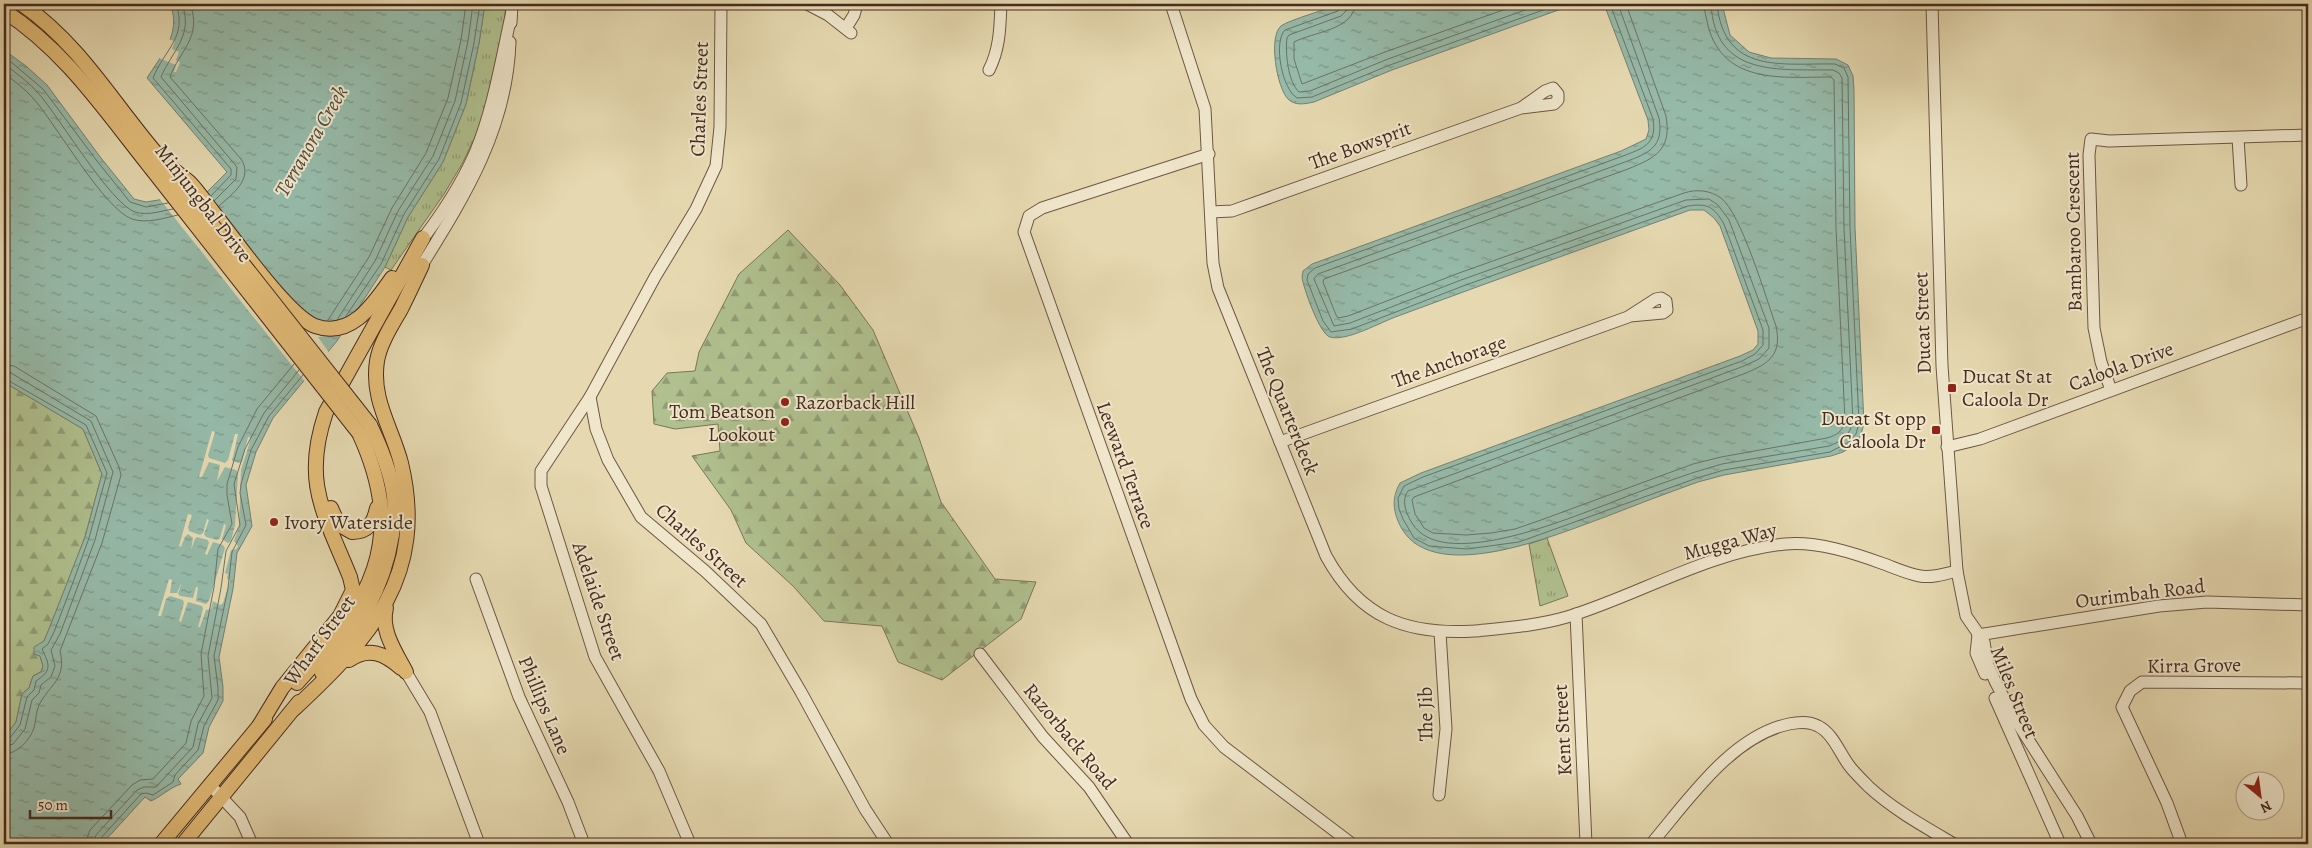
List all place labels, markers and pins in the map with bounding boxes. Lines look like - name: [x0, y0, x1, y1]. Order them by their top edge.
- place label: Ducat St at Caloola Dr: [1962, 363, 2053, 413]
- marker: Ducat St at Caloola Dr: [1946, 382, 1958, 394]
- place label: Razorback Hill: [795, 389, 915, 416]
- marker: Razorback Hill: [779, 396, 791, 408]
- place label: Tom Beatson Lookout: [669, 398, 775, 448]
- place label: Ducat St opp Caloola Dr: [1821, 405, 1926, 455]
- marker: Tom Beatson Lookout: [779, 416, 791, 428]
- marker: Ducat St opp Caloola Dr: [1930, 424, 1942, 436]
- place label: Ivory Waterside: [284, 509, 413, 536]
- marker: Ivory Waterside: [268, 516, 280, 528]

